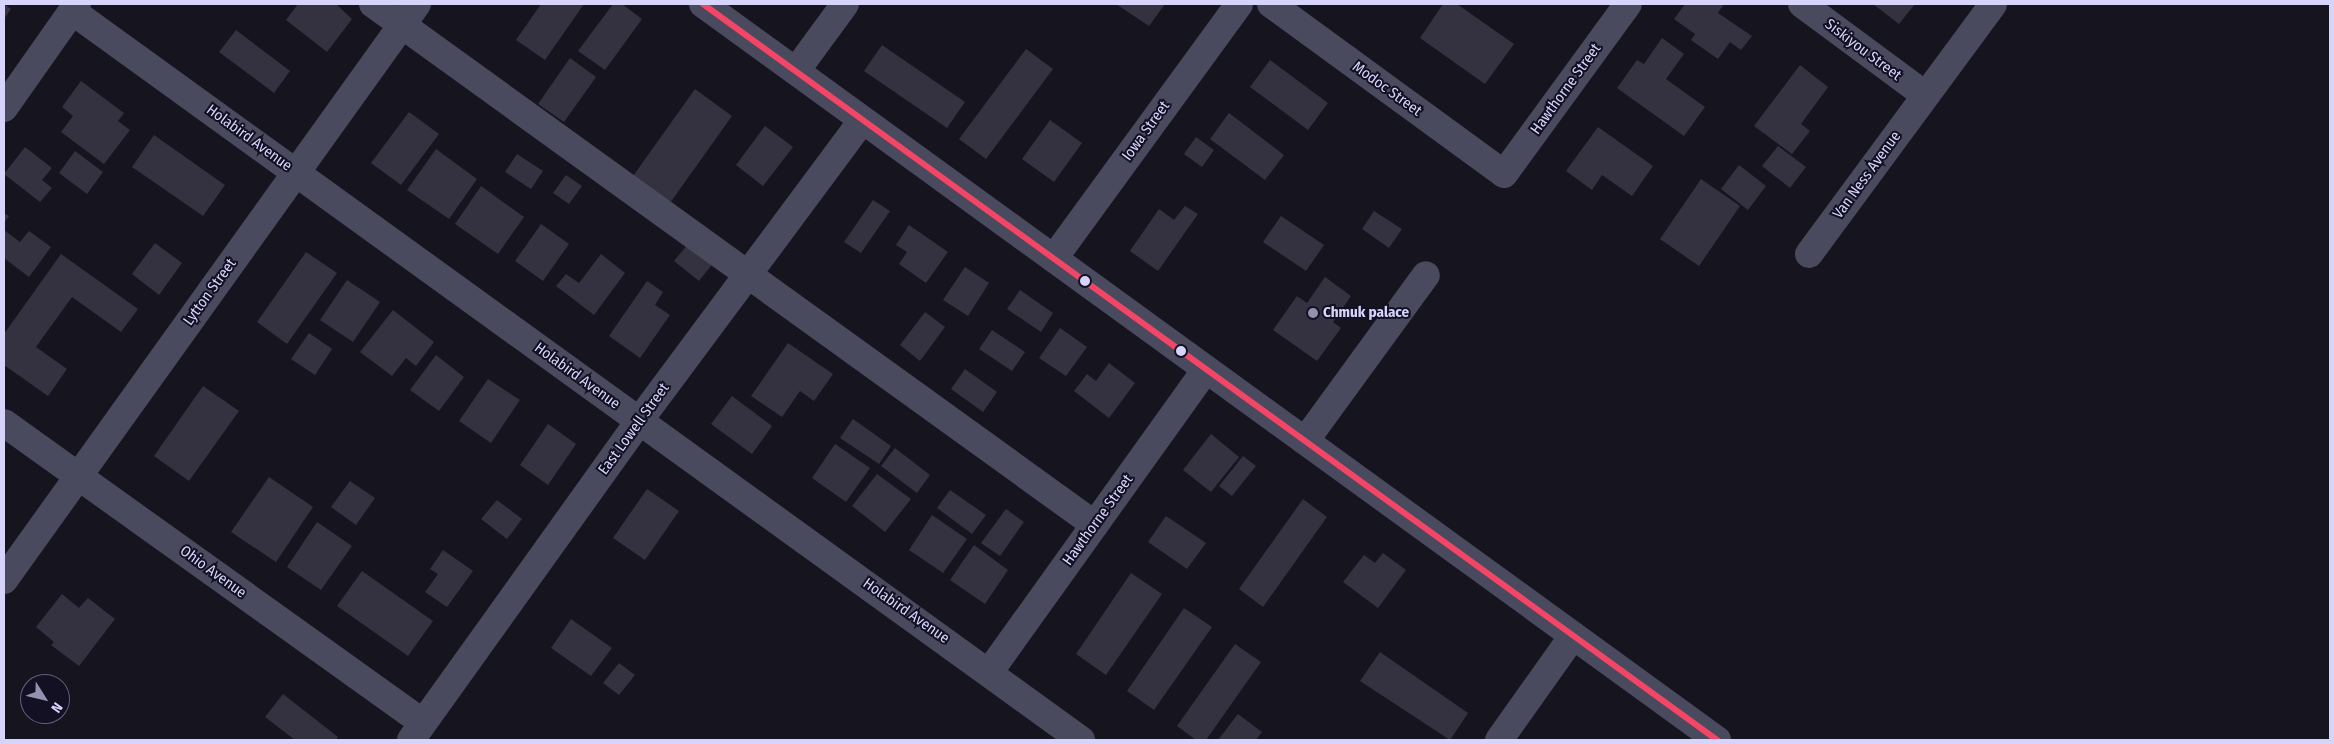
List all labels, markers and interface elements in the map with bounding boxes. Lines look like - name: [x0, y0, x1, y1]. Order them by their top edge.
- street label: Siskiyou Street: [1821, 15, 1905, 85]
- street label: Hawthorne Street: [1527, 40, 1605, 138]
- street label: Modoc Street: [1349, 58, 1425, 120]
- street label: Iowa Street: [1118, 98, 1174, 164]
- street label: Holabird Avenue: [203, 101, 295, 175]
- street label: Van Ness Avenue: [1829, 128, 1905, 222]
- street label: Lytton Street: [180, 255, 240, 329]
- unlabelled marker: [1080, 276, 1090, 286]
- place label: Chmuk palace: [1323, 304, 1409, 322]
- marker: Chmuk palace: [1307, 307, 1319, 319]
- street label: Holabird Avenue: [531, 339, 623, 413]
- unlabelled marker: [1176, 346, 1186, 356]
- street label: East Lowell Street: [595, 380, 673, 478]
- street label: Hawthorne Street: [1059, 471, 1137, 569]
- street label: Ohio Avenue: [176, 542, 250, 602]
- street label: Holabird Avenue: [859, 575, 953, 647]
- north arrow: [20, 674, 70, 724]
- text: N: [47, 699, 66, 716]

